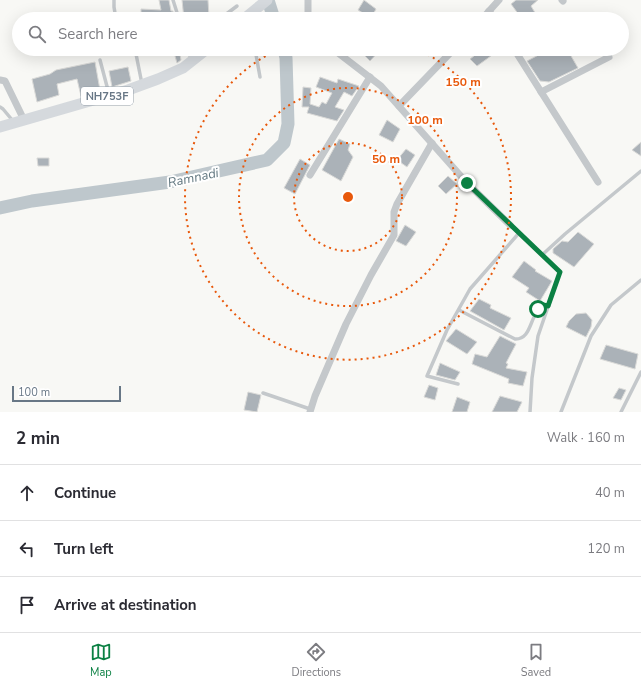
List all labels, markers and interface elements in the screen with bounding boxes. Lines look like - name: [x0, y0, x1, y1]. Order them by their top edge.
- search box: [12, 12, 629, 56]
- icon: search: [26, 23, 48, 45]
- text: Search here: [58, 24, 138, 44]
- text: 150 m: [445, 74, 481, 90]
- road number: NH753F: [81, 87, 133, 105]
- text: 100 m: [407, 112, 443, 128]
- text: 50 m: [372, 151, 400, 167]
- water label: Ramnadi: [166, 164, 221, 192]
- route end: [458, 174, 476, 192]
- centre of rings: [341, 190, 355, 204]
- route start: [529, 300, 547, 318]
- scale bar: [12, 384, 121, 403]
- text: 100 m: [18, 385, 50, 400]
- text: 2 min: [16, 427, 60, 450]
- text: Walk · 160 m: [547, 429, 625, 447]
- icon: ahead: [16, 482, 38, 504]
- text: Continue: [54, 483, 116, 503]
- text: 40 m: [595, 484, 625, 502]
- icon: left: [16, 538, 38, 560]
- text: Turn left: [54, 539, 113, 559]
- text: 120 m: [587, 540, 625, 558]
- icon: arrive: [16, 594, 38, 616]
- text: Arrive at destination: [54, 595, 197, 615]
- tab: Map: [90, 641, 112, 680]
- tab: Directions: [292, 641, 341, 680]
- tab: Saved: [521, 641, 551, 680]

